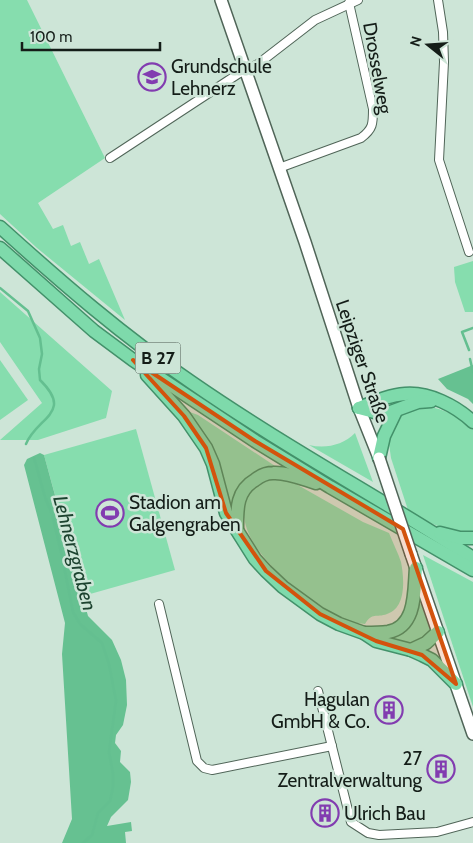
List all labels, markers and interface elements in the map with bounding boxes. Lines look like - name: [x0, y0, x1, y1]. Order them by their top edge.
- scale bar: [22, 20, 160, 52]
- street label: Drosselweg: [358, 20, 397, 116]
- north arrow: [403, 20, 453, 70]
- text: 100 m: [30, 28, 72, 46]
- text: N: [406, 34, 426, 49]
- place label: Grundschule Lehnerz: [171, 55, 272, 100]
- school or university icon: Grundschule Lehnerz: [137, 62, 167, 92]
- street label: Leipziger Straße: [331, 297, 394, 426]
- road number: B 27: [136, 342, 180, 373]
- place label: Stadion am Galgengraben: [129, 491, 241, 536]
- water label: Lehnerzgraben: [48, 493, 102, 613]
- sports icon: Stadion am Galgengraben: [95, 498, 125, 528]
- place label: Hagulan GmbH & Co.: [271, 688, 370, 733]
- building icon: Hagulan GmbH & Co.: [374, 695, 404, 725]
- place label: 27 Zentralverwaltung: [278, 747, 423, 792]
- building icon: 27 Zentralverwaltung: [426, 754, 456, 784]
- building icon: Ulrich Bau: [310, 798, 340, 828]
- place label: Ulrich Bau: [344, 802, 426, 825]

